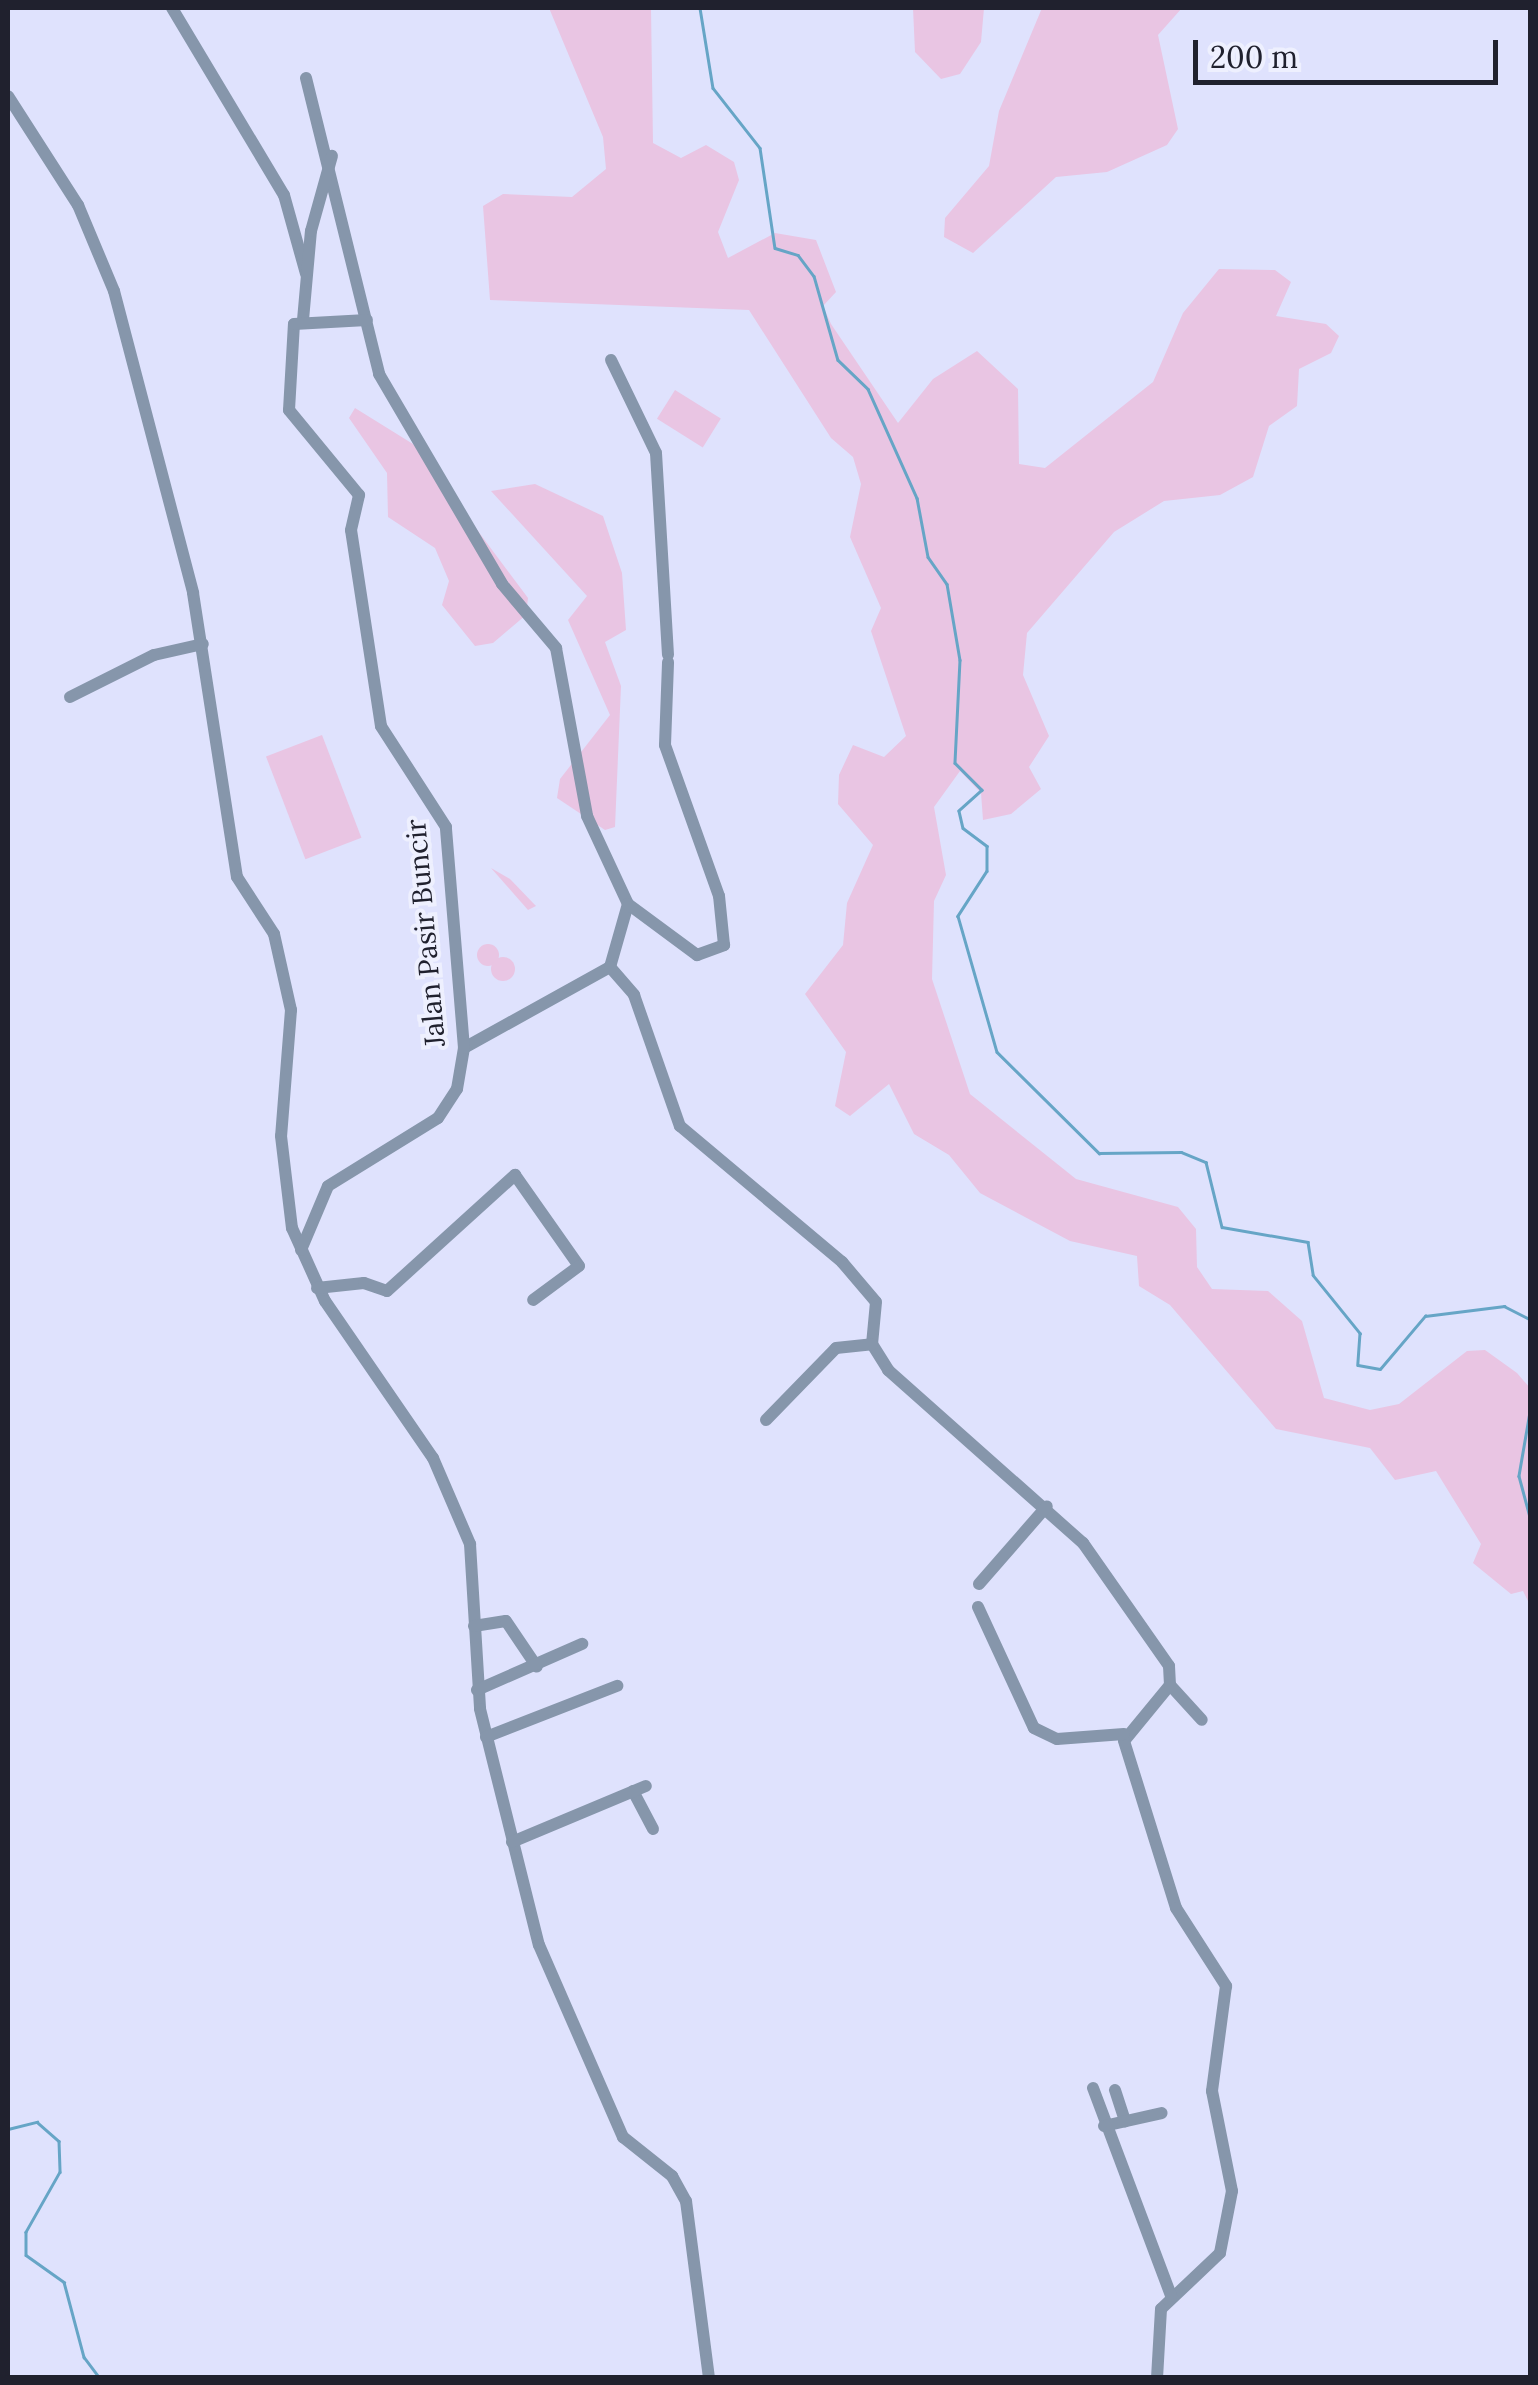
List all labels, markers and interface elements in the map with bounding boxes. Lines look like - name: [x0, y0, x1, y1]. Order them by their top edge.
- scale bar: [1198, 20, 1503, 82]
- text: 200 m: [1210, 38, 1298, 76]
- street label: Jalan Pasir Buncir: [398, 818, 452, 1048]

